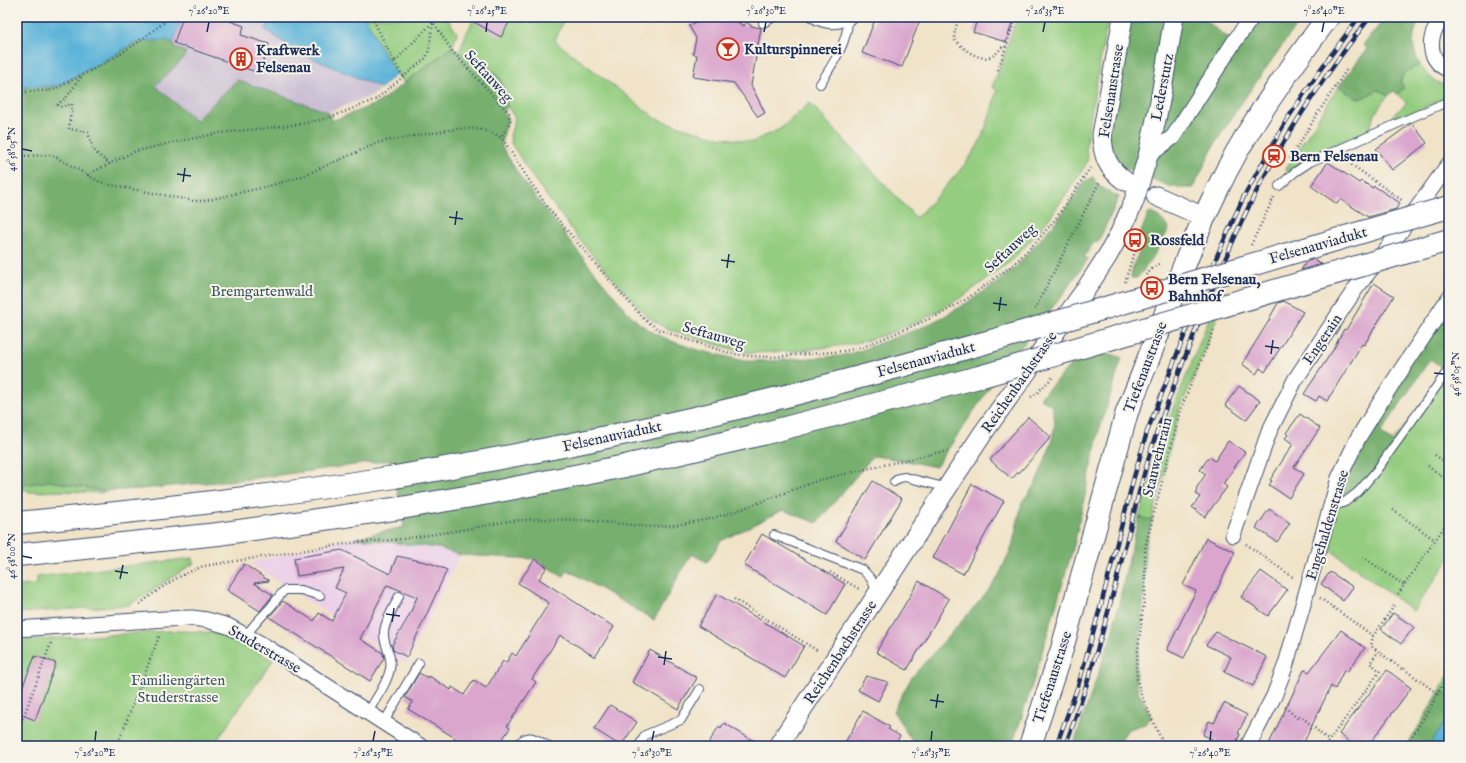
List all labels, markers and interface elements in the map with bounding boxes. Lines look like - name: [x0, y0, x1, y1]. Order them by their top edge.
- text: 7°26'20"E: [188, 5, 230, 18]
- text: 7°26'25"E: [467, 5, 507, 18]
- text: 7°26'30"E: [746, 5, 786, 18]
- text: 7°26'35"E: [1026, 5, 1064, 18]
- text: 7°26'40"E: [1303, 5, 1345, 18]
- bar icon: Kulturspinnerei: [715, 36, 741, 62]
- place label: Kulturspinnerei: [744, 40, 842, 59]
- place label: Kraftwerk Felsenau: [256, 41, 321, 77]
- street label: Felsenaustrasse: [1095, 43, 1128, 139]
- building icon: Kraftwerk Felsenau: [228, 46, 254, 72]
- street label: Seftauweg: [460, 46, 518, 107]
- street label: Lederstutz: [1147, 52, 1178, 122]
- text: 46°58'05"N: [6, 126, 19, 171]
- station icon: Bern Felsenau: [1261, 143, 1287, 169]
- place label: Bern Felsenau: [1290, 147, 1379, 166]
- street label: Seftauweg: [980, 219, 1041, 277]
- street label: Felsenauviadukt: [1267, 222, 1369, 269]
- bus stop icon: Rossfeld: [1122, 227, 1148, 253]
- place label: Rossfeld: [1150, 231, 1205, 250]
- place label: Bern Felsenau, Bahnhof: [1168, 270, 1260, 306]
- bus stop icon: Bern Felsenau, Bahnhof: [1139, 275, 1165, 301]
- park label: Bremgartenwald: [211, 282, 314, 301]
- street label: Engerain: [1298, 310, 1346, 368]
- street label: Seftauweg: [680, 317, 748, 354]
- street label: Tiefenaustrasse: [1119, 319, 1172, 415]
- street label: Reichenbachstrasse: [977, 328, 1062, 437]
- street label: Felsenauviadukt: [875, 337, 977, 382]
- text: 46°58'05"N: [1450, 351, 1463, 396]
- street label: Stauwehrrain: [1138, 415, 1177, 499]
- street label: Felsenauviadukt: [561, 417, 663, 456]
- street label: Engehaldenstrasse: [1302, 467, 1353, 583]
- text: 46°58'00"N: [6, 533, 19, 579]
- street label: Reichenbachstrasse: [800, 597, 881, 708]
- street label: Studerstrasse: [225, 621, 305, 678]
- street label: Tiefenaustrasse: [1029, 628, 1076, 726]
- park label: Familiengärten Studerstrasse: [131, 671, 225, 707]
- text: 7°26'20"E: [74, 747, 116, 760]
- text: 7°26'25"E: [353, 747, 393, 760]
- text: 7°26'30"E: [632, 747, 672, 760]
- text: 7°26'35"E: [912, 747, 950, 760]
- text: 7°26'40"E: [1189, 747, 1231, 760]

